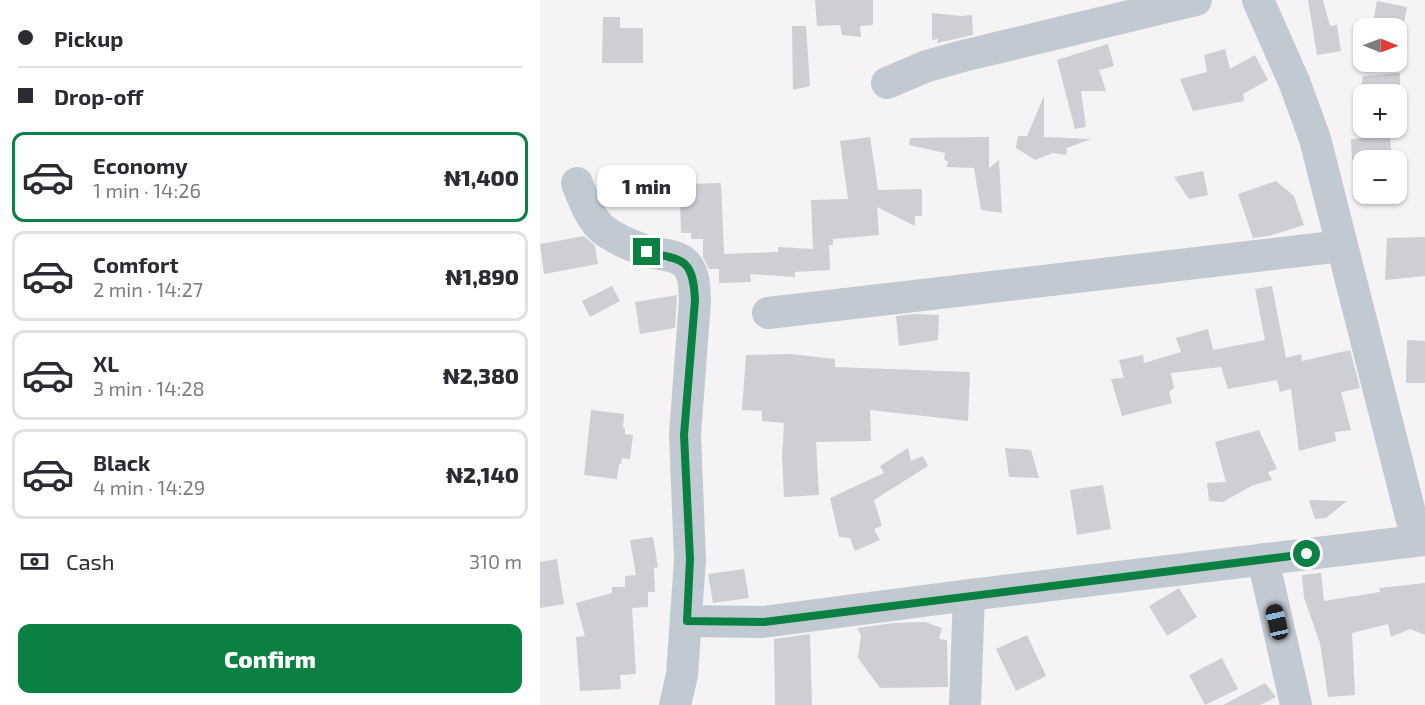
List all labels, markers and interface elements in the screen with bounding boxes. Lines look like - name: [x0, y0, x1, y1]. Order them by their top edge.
- north arrow: [1353, 18, 1407, 72]
- map controls: [1353, 18, 1407, 204]
- text: Pickup: [54, 25, 123, 51]
- text: Drop-off: [54, 83, 143, 109]
- button: +: [1353, 84, 1407, 138]
- icon: car: [21, 150, 75, 204]
- button: −: [1353, 150, 1407, 204]
- text: Economy: [93, 152, 188, 178]
- text: ₦1,400: [444, 164, 519, 190]
- callout: 1 min: [597, 165, 696, 207]
- text: 1 min: [622, 174, 671, 198]
- text: 1 min · 14:26: [93, 178, 201, 202]
- route end: [633, 238, 660, 265]
- icon: car: [21, 249, 75, 303]
- text: Comfort: [93, 251, 178, 277]
- text: ₦1,890: [445, 263, 519, 289]
- text: 2 min · 14:27: [93, 277, 203, 301]
- icon: car: [21, 348, 75, 402]
- text: XL: [93, 350, 119, 376]
- text: ₦2,380: [443, 362, 519, 388]
- text: 3 min · 14:28: [93, 376, 205, 400]
- icon: car: [21, 447, 75, 501]
- text: Black: [93, 449, 150, 475]
- text: ₦2,140: [446, 461, 519, 487]
- text: 4 min · 14:29: [93, 475, 205, 499]
- route start: [1293, 540, 1320, 567]
- icon: cash: [18, 545, 51, 578]
- text: Cash: [66, 548, 115, 574]
- text: 310 m: [469, 549, 522, 573]
- car: [1264, 602, 1290, 642]
- button: Confirm: [18, 624, 522, 693]

